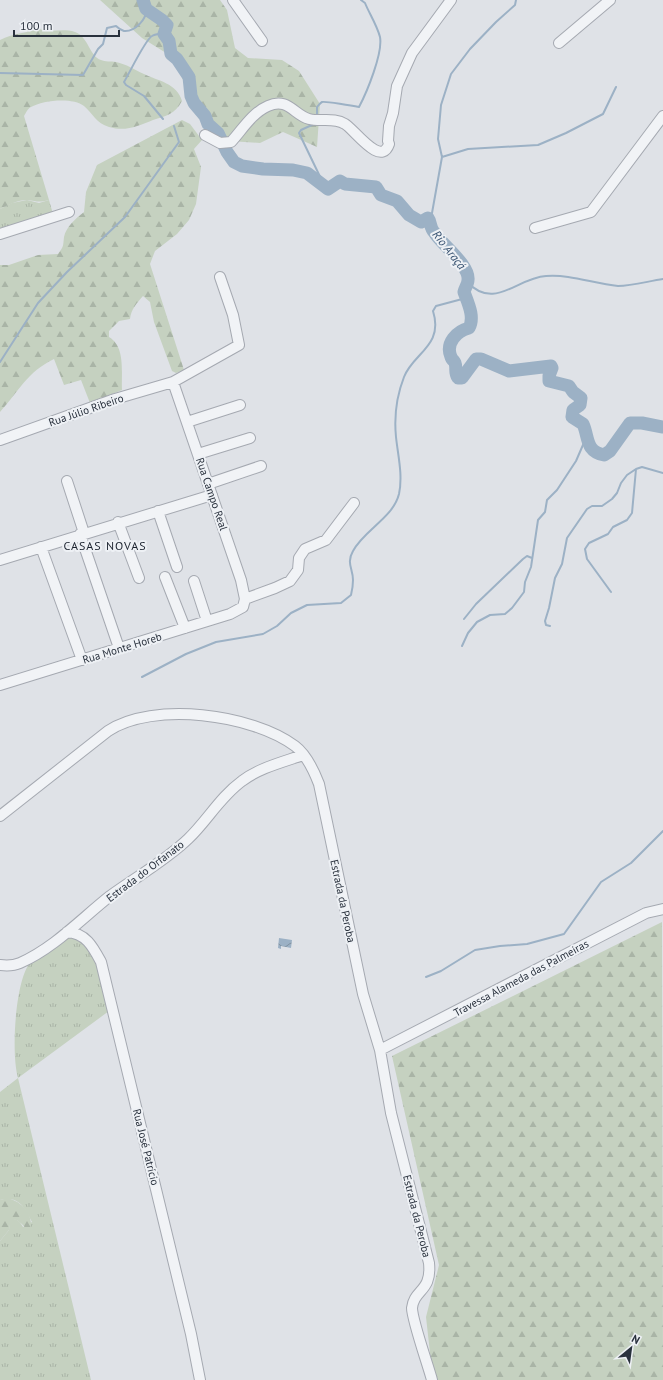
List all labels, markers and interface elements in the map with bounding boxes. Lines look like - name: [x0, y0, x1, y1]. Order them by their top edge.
- scale bar: [14, 12, 119, 38]
- text: 100 m: [20, 18, 53, 33]
- water label: Rio Araçá: [429, 227, 469, 272]
- street label: Rua Júlio Ribeiro: [47, 391, 125, 429]
- street label: Rua Campo Real: [193, 456, 231, 533]
- district label: CASAS NOVAS: [63, 538, 147, 553]
- street label: Rua Monte Horeb: [81, 629, 163, 667]
- street label: Estrada do Orfanato: [103, 837, 187, 905]
- street label: Estrada da Peroba: [327, 858, 359, 944]
- street label: Travessa Alameda das Palmeiras: [451, 936, 591, 1020]
- street label: Rua José Patrício: [130, 1107, 162, 1187]
- street label: Estrada da Peroba: [400, 1173, 434, 1259]
- north arrow: [611, 1328, 651, 1368]
- text: N: [629, 1331, 642, 1347]

